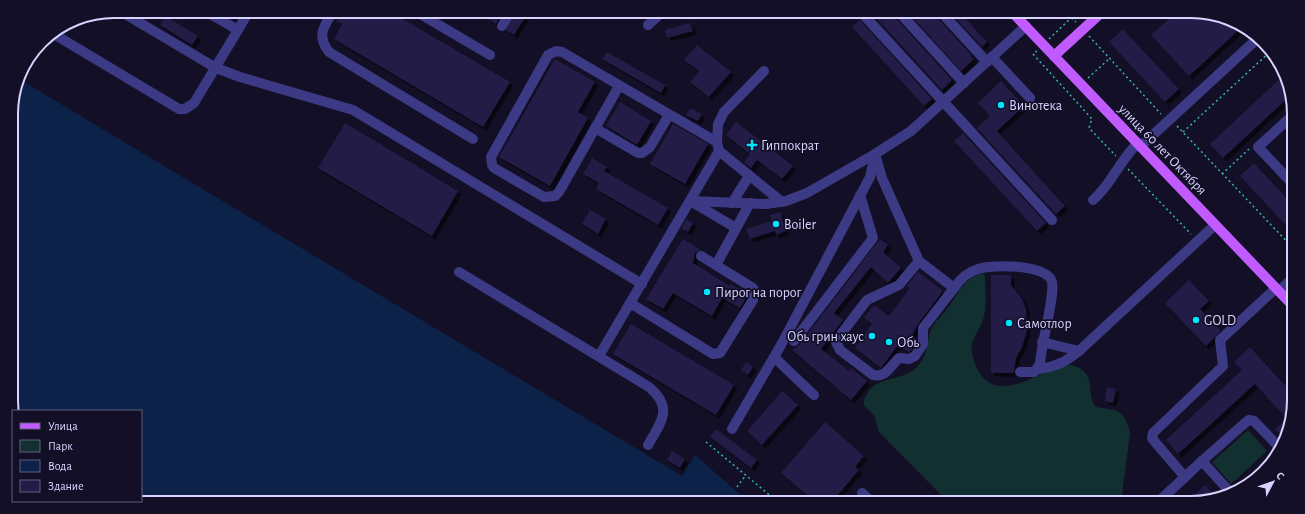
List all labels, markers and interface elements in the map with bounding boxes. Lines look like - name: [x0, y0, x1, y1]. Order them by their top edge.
- place label: Винотека: [1009, 99, 1063, 113]
- marker: Винотека: [996, 100, 1006, 110]
- street label: улица 60 лет Октября: [1115, 101, 1209, 198]
- marker: Гиппократ: [746, 139, 758, 151]
- place label: Гиппократ: [761, 139, 820, 153]
- place label: Boiler: [784, 218, 817, 232]
- marker: Boiler: [771, 219, 781, 229]
- place label: Пирог на порог: [715, 286, 801, 300]
- marker: Пирог на порог: [702, 287, 712, 297]
- place label: GOLD: [1204, 314, 1236, 328]
- marker: GOLD: [1191, 315, 1201, 325]
- place label: Самотлор: [1017, 317, 1072, 331]
- marker: Самотлор: [1004, 318, 1014, 328]
- place label: Обь грин хаус: [787, 330, 864, 344]
- marker: Обь грин хаус: [867, 331, 877, 341]
- place label: Обь: [897, 336, 919, 350]
- marker: Обь: [884, 337, 894, 347]
- legend: [12, 410, 142, 502]
- text: Улица: [48, 420, 78, 432]
- text: Парк: [48, 440, 73, 452]
- text: Вода: [48, 460, 72, 472]
- north arrow: [1253, 462, 1293, 502]
- text: С: [1274, 470, 1286, 482]
- text: Здание: [48, 480, 84, 492]

